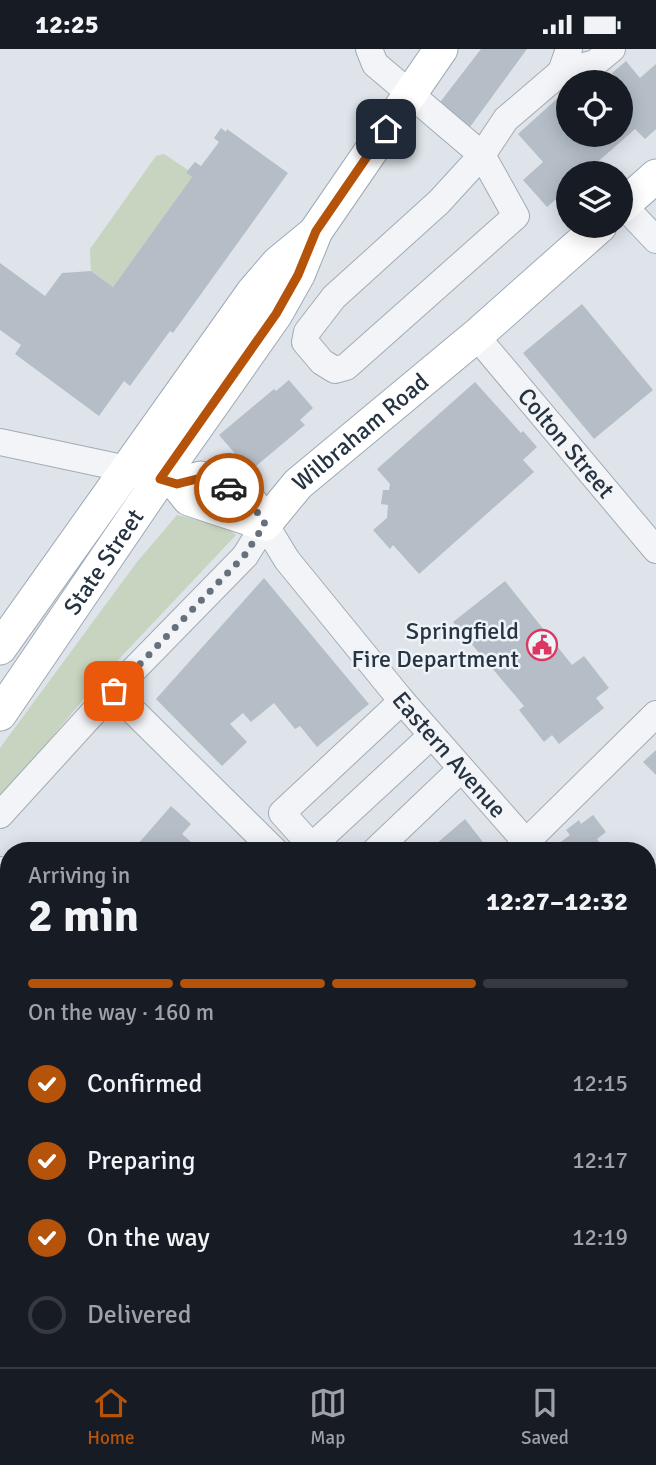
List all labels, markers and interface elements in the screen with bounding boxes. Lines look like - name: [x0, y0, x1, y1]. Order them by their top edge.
- text: 12:25: [35, 9, 99, 41]
- map controls: [556, 70, 633, 238]
- button: locate: [556, 70, 633, 147]
- pin: [356, 99, 416, 159]
- icon: home: [367, 110, 405, 148]
- button: layers: [556, 161, 633, 238]
- street label: Wilbraham Road: [286, 367, 435, 498]
- street label: Colton Street: [511, 382, 621, 504]
- courier: [194, 453, 264, 523]
- icon: car: [210, 469, 248, 507]
- street label: State Street: [57, 503, 150, 621]
- place label: Springfield Fire Department: [351, 616, 519, 674]
- public building icon: Springfield Fire Department: [525, 628, 559, 662]
- pin: [84, 661, 144, 721]
- icon: bag: [95, 672, 133, 710]
- street label: Eastern Avenue: [385, 685, 513, 824]
- text: Arriving in: [28, 861, 130, 890]
- text: 12:27–12:32: [486, 886, 628, 918]
- text: 2 min: [28, 888, 139, 944]
- text: On the way · 160 m: [28, 998, 214, 1027]
- icon: check: [28, 1065, 66, 1103]
- text: Confirmed: [87, 1068, 202, 1100]
- text: 12:15: [572, 1069, 628, 1098]
- icon: check: [28, 1142, 66, 1180]
- text: Preparing: [87, 1145, 195, 1177]
- text: 12:17: [572, 1146, 628, 1175]
- icon: check: [28, 1219, 66, 1257]
- text: On the way: [87, 1222, 210, 1254]
- text: 12:19: [572, 1223, 628, 1252]
- text: Delivered: [87, 1299, 192, 1331]
- tab: Home: [87, 1384, 134, 1450]
- tab: Map: [309, 1384, 347, 1450]
- tab: Saved: [521, 1384, 569, 1450]

